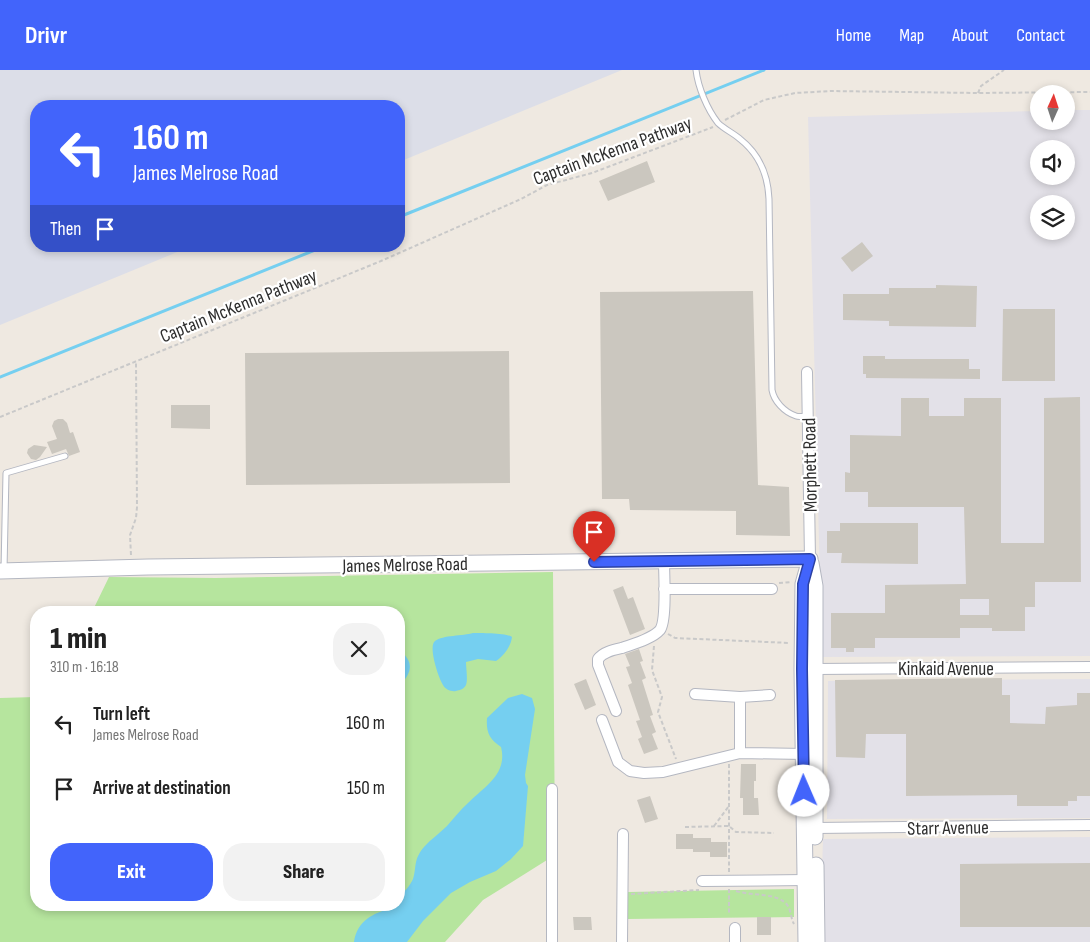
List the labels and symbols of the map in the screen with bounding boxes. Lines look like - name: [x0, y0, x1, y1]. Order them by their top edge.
- north arrow: [1030, 85, 1075, 130]
- street label: Captain McKenna Pathway: [530, 112, 696, 191]
- street label: Captain McKenna Pathway: [157, 264, 321, 348]
- street label: Morphett Road: [798, 418, 823, 512]
- pin: [573, 511, 615, 562]
- street label: James Melrose Road: [341, 553, 468, 578]
- street label: Kinkaid Avenue: [898, 658, 994, 681]
- position arrow: [777, 764, 829, 816]
- street label: Starr Avenue: [907, 816, 989, 841]

